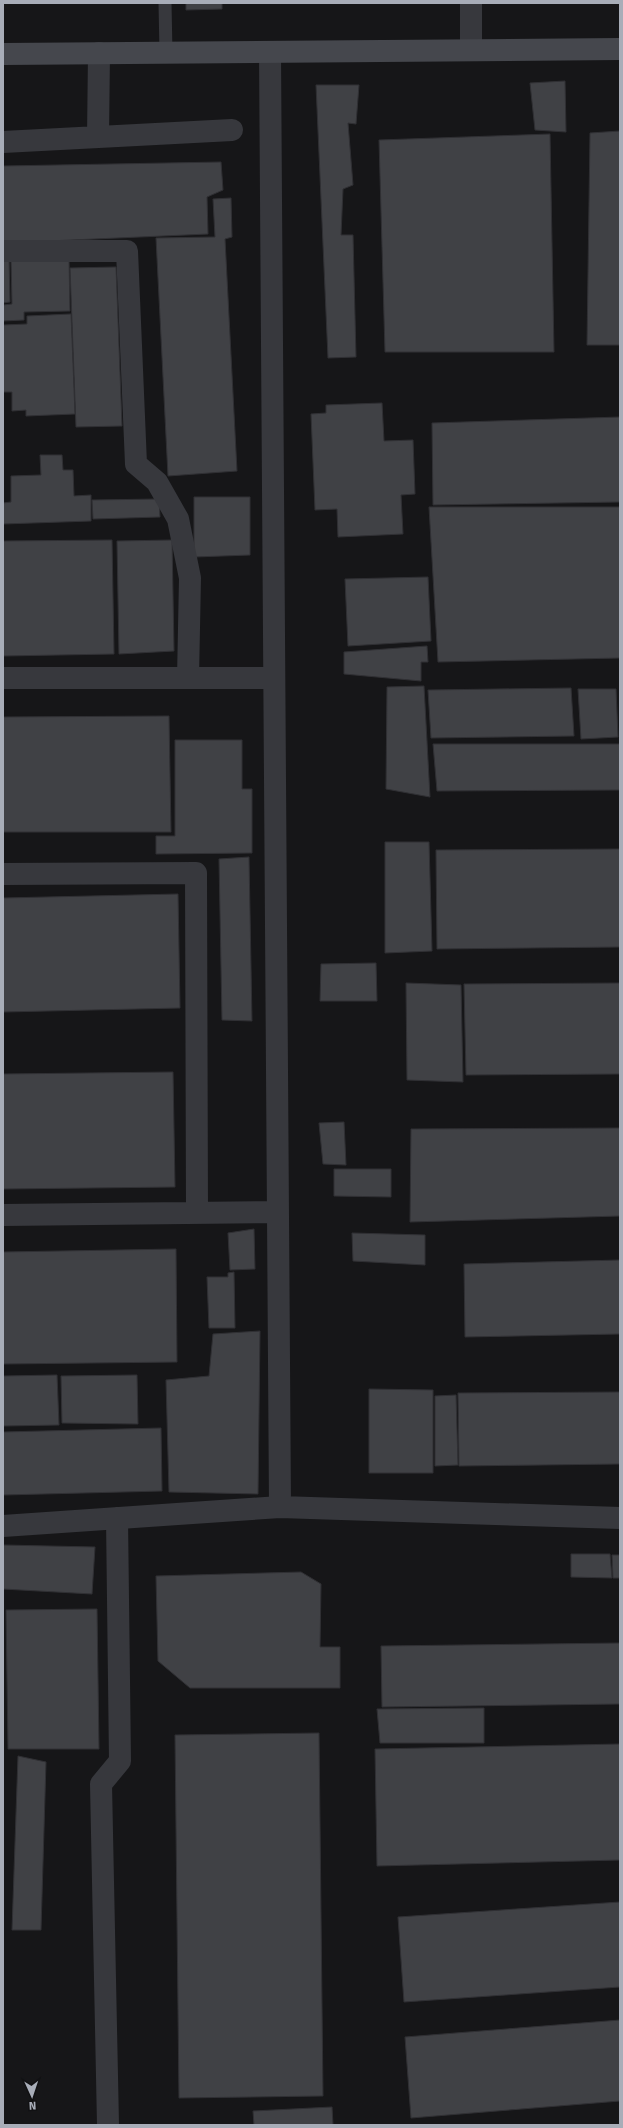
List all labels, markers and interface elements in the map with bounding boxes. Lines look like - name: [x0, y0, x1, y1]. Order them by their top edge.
- north arrow: [12, 2076, 52, 2116]
- text: N: [29, 2099, 36, 2112]

